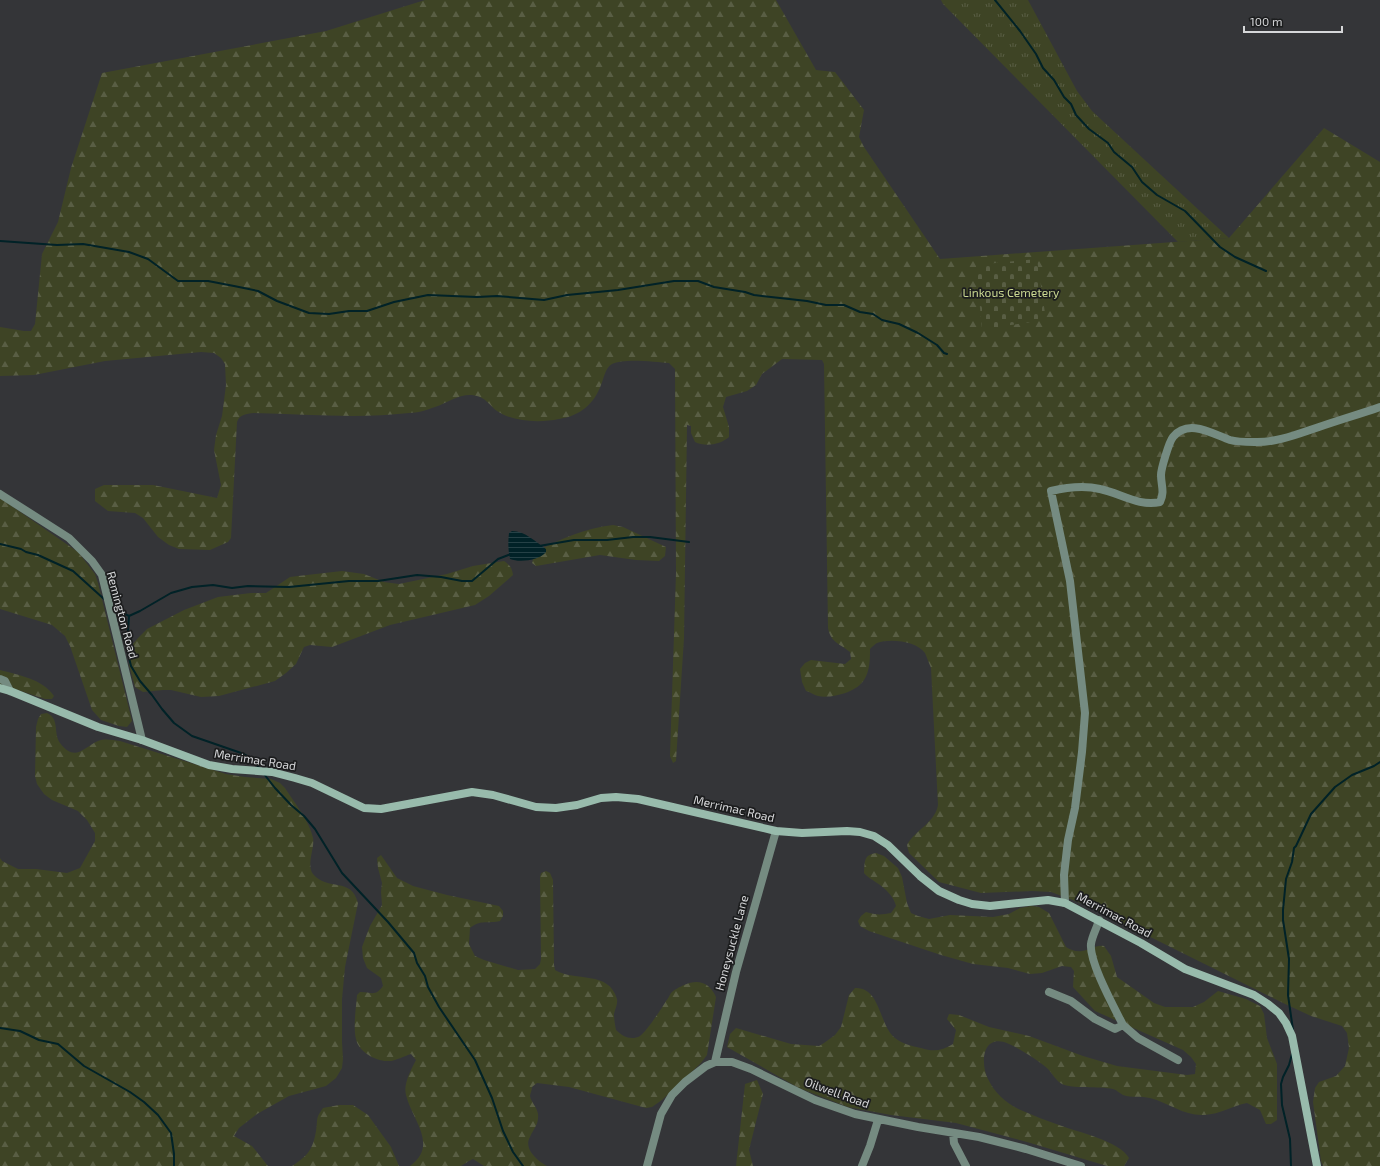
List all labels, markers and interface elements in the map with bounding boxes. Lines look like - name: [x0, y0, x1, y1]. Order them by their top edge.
- scale bar: [1244, 8, 1342, 34]
- text: 100 m: [1250, 14, 1282, 28]
- park label: Linkous Cemetery: [963, 285, 1060, 299]
- street label: Remington Road: [105, 570, 141, 660]
- street label: Merrimac Road: [213, 746, 297, 772]
- street label: Merrimac Road: [692, 792, 776, 824]
- street label: Merrimac Road: [1075, 888, 1154, 940]
- street label: Honeysuckle Lane: [712, 893, 751, 992]
- street label: Oilwell Road: [803, 1074, 872, 1110]

